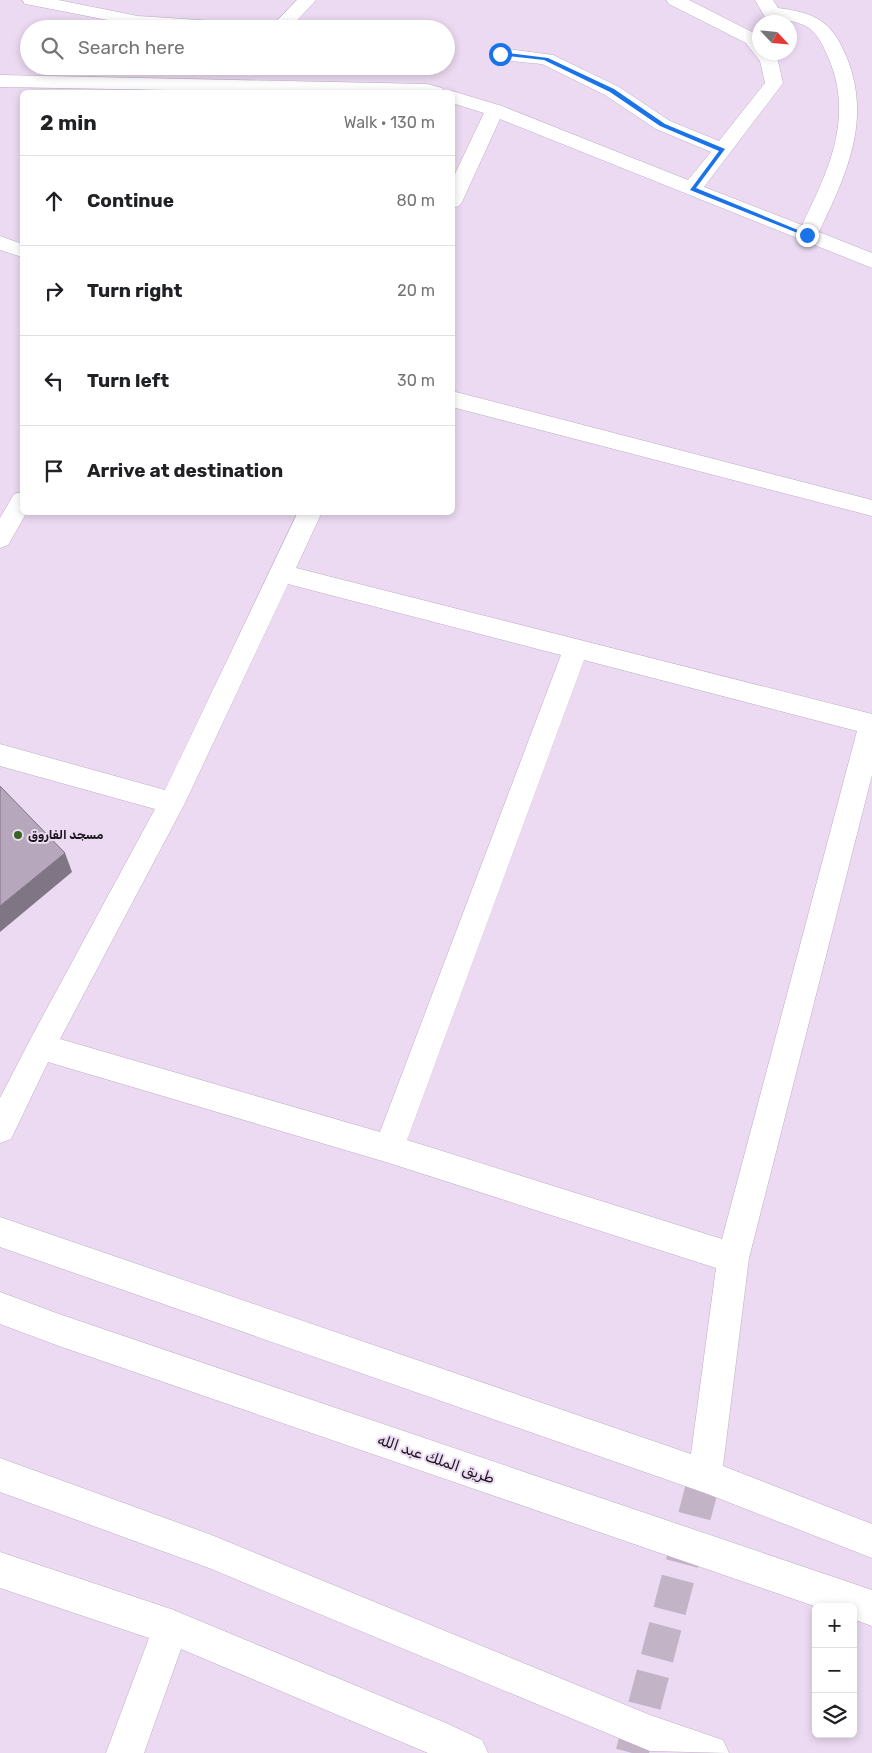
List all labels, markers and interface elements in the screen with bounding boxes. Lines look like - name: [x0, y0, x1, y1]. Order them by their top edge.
- north arrow: [752, 15, 797, 60]
- search box: [20, 20, 455, 75]
- icon: search: [38, 34, 66, 62]
- text: Search here: [78, 36, 185, 59]
- route start: [489, 43, 512, 66]
- text: 2 min: [40, 110, 97, 135]
- text: Walk · 130 m: [344, 113, 435, 132]
- icon: ahead: [40, 187, 68, 215]
- text: Continue: [87, 189, 174, 212]
- text: 80 m: [397, 191, 435, 210]
- route end: [796, 224, 819, 247]
- icon: right: [40, 277, 68, 305]
- text: Turn right: [87, 279, 182, 302]
- text: 20 m: [397, 281, 435, 300]
- icon: left: [40, 367, 68, 395]
- text: Turn left: [87, 369, 169, 392]
- text: 30 m: [397, 371, 435, 390]
- icon: arrive: [40, 457, 68, 485]
- text: Arrive at destination: [87, 459, 283, 482]
- place label: مسجد الفاروق: [28, 828, 103, 842]
- marker: مسجد الفاروق: [12, 829, 24, 841]
- street label: طريق الملك عبد الله: [375, 1431, 497, 1487]
- map controls: [812, 1603, 857, 1738]
- button: +: [812, 1603, 857, 1648]
- button: −: [812, 1648, 857, 1693]
- button: layers: [812, 1693, 857, 1738]

